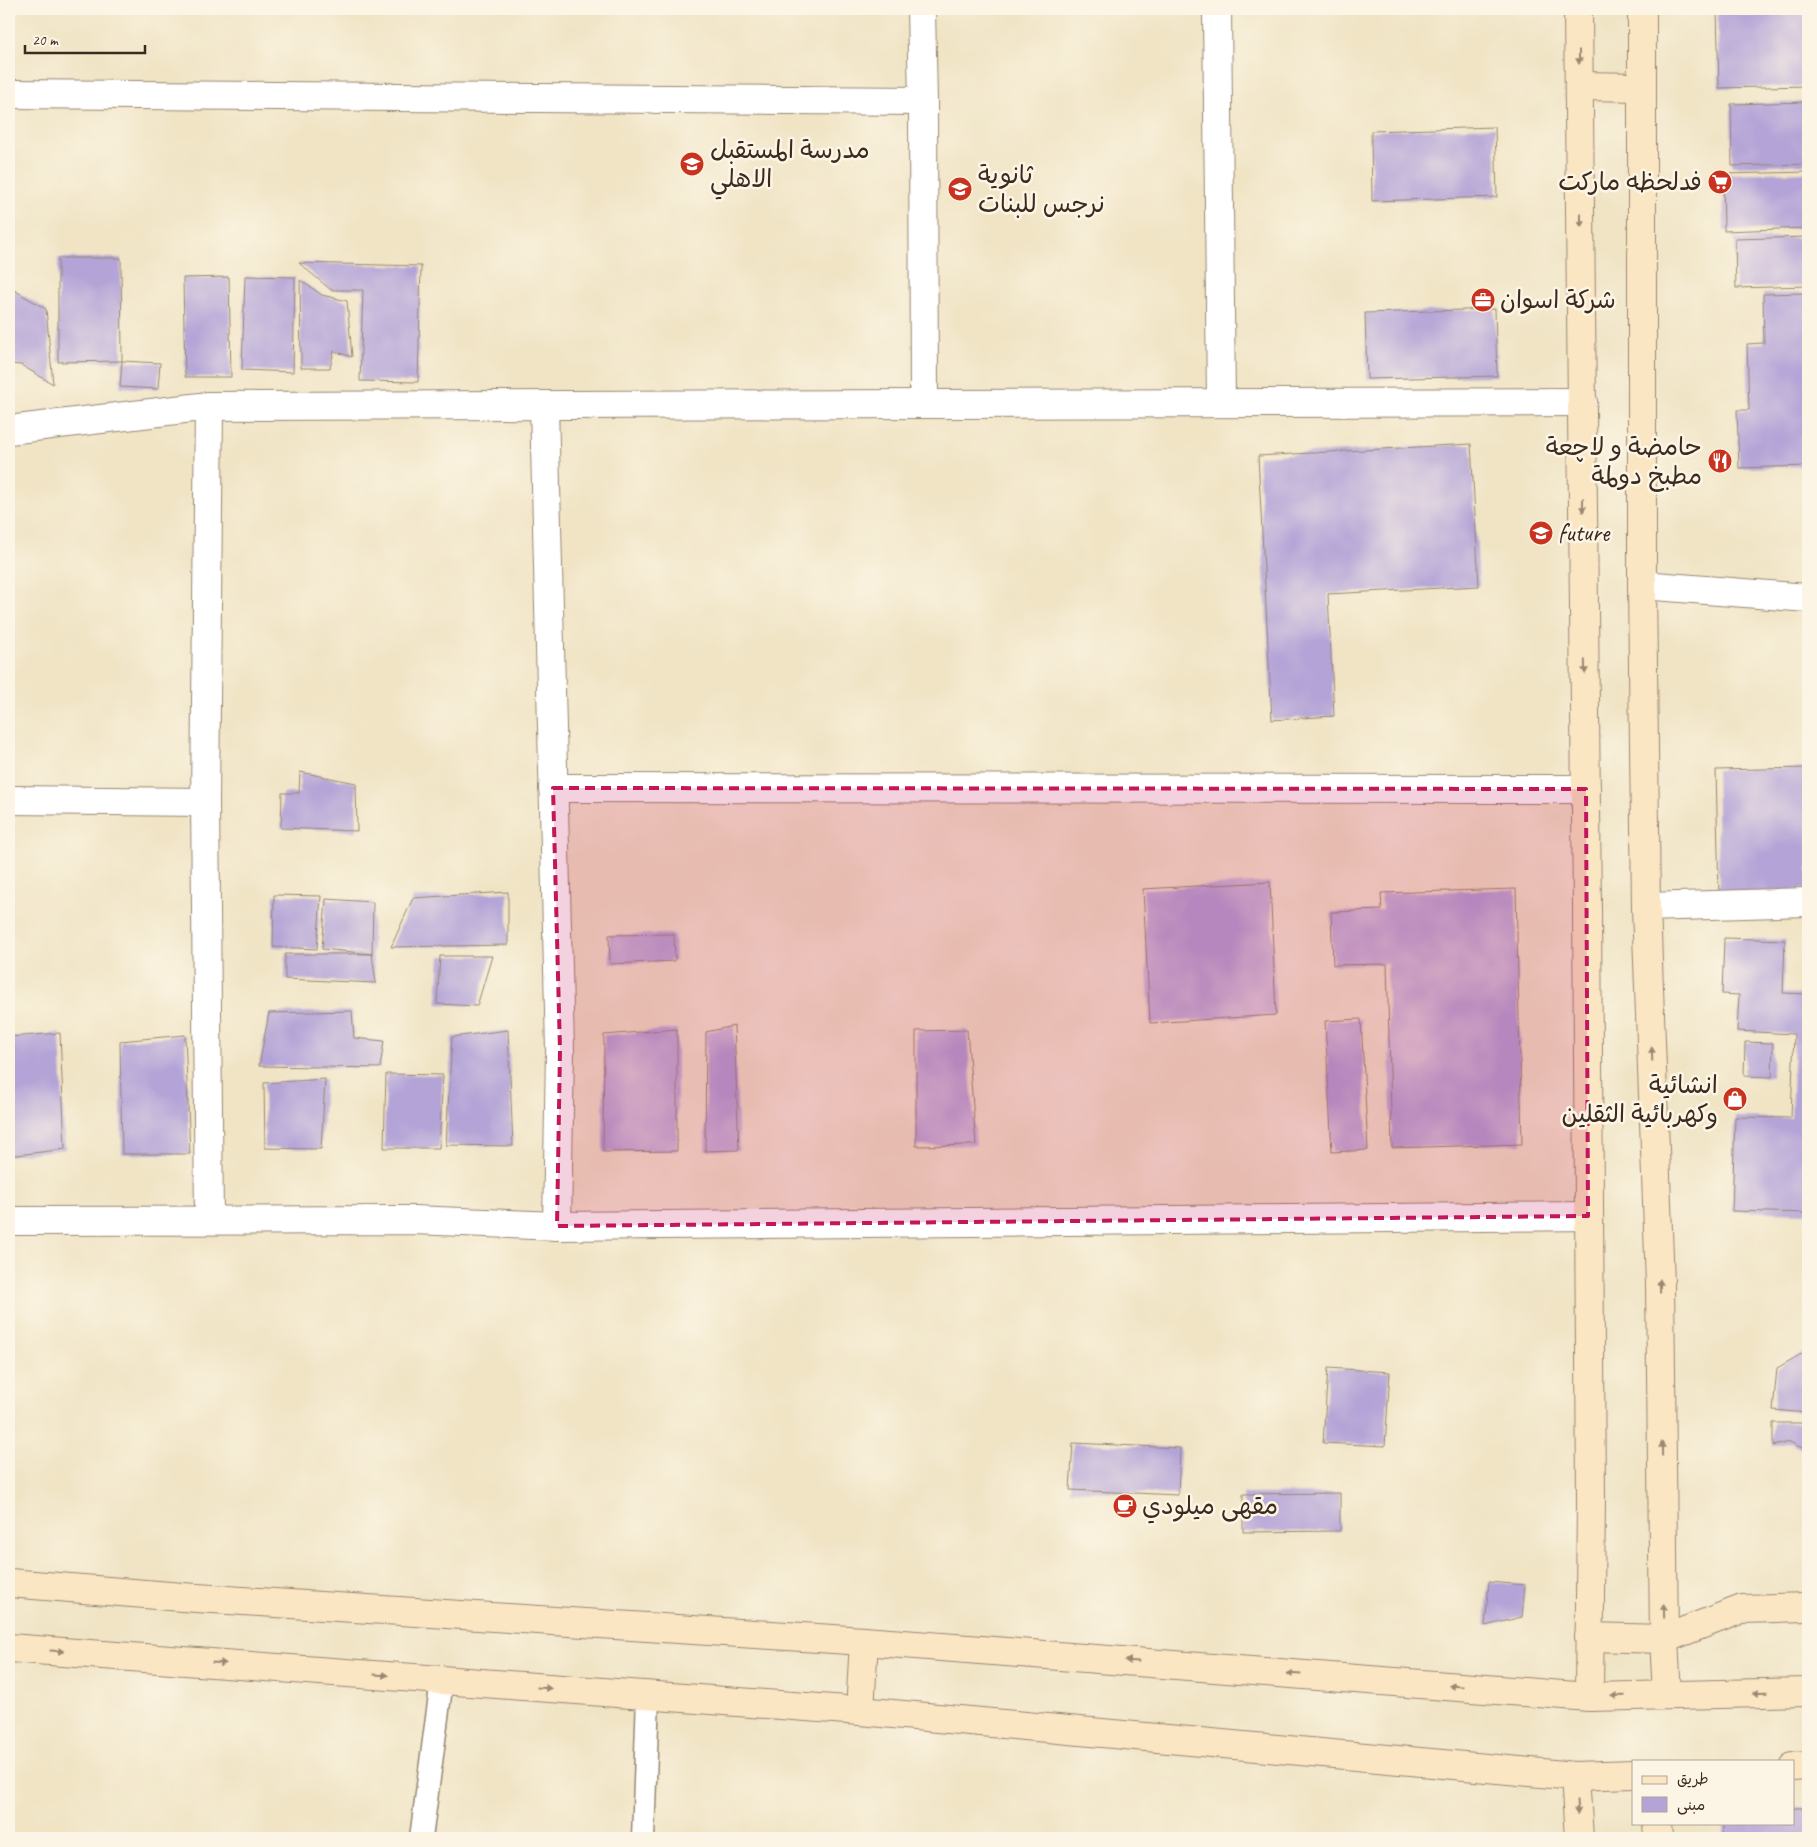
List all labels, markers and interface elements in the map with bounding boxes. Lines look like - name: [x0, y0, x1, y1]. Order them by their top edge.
- scale bar: [25, 22, 145, 54]
- text: 20 m: [32, 31, 59, 50]
- one-way arrow: [1575, 50, 1583, 66]
- place label: مدرسة المستقبل الاهلي: [710, 134, 870, 200]
- school or university icon: مدرسة المستقبل الاهلي: [679, 151, 705, 177]
- place label: ثانوية نرجس للبنات: [978, 159, 1105, 220]
- place label: فدلحظه ماركت: [1558, 166, 1702, 198]
- supermarket icon: فدلحظه ماركت: [1707, 169, 1733, 195]
- school or university icon: ثانوية نرجس للبنات: [947, 176, 973, 202]
- one-way arrow: [1577, 212, 1585, 228]
- place label: شركة اسوان: [1500, 284, 1616, 316]
- office icon: شركة اسوان: [1470, 287, 1496, 313]
- place label: حامضة و لاچعة مطبخ دولمة: [1546, 431, 1702, 492]
- restaurant icon: حامضة و لاچعة مطبخ دولمة: [1707, 448, 1733, 474]
- one-way arrow: [1579, 497, 1587, 513]
- place label: future: [1558, 517, 1611, 549]
- school or university icon: future: [1528, 520, 1554, 546]
- one-way arrow: [1581, 660, 1589, 676]
- one-way arrow: [1647, 1045, 1655, 1061]
- place label: انشائية وكهربائية الثقلين: [1562, 1069, 1718, 1130]
- shop icon: انشائية وكهربائية الثقلين: [1722, 1086, 1748, 1112]
- one-way arrow: [1656, 1278, 1664, 1294]
- one-way arrow: [1658, 1440, 1666, 1456]
- place label: مقهى ميلودي: [1142, 1490, 1278, 1524]
- cafe icon: مقهى ميلودي: [1112, 1493, 1138, 1519]
- one-way arrow: [1660, 1603, 1668, 1619]
- one-way arrow: [50, 1648, 66, 1656]
- one-way arrow: [1124, 1657, 1140, 1665]
- one-way arrow: [212, 1660, 228, 1668]
- one-way arrow: [1286, 1670, 1302, 1678]
- one-way arrow: [374, 1672, 390, 1680]
- one-way arrow: [1448, 1682, 1464, 1690]
- one-way arrow: [536, 1684, 552, 1692]
- one-way arrow: [1751, 1689, 1767, 1697]
- one-way arrow: [1610, 1692, 1626, 1700]
- legend: [1632, 1760, 1794, 1824]
- text: طريق: [1677, 1770, 1709, 1789]
- text: مبنى: [1677, 1796, 1705, 1815]
- one-way arrow: [1573, 1799, 1581, 1815]

